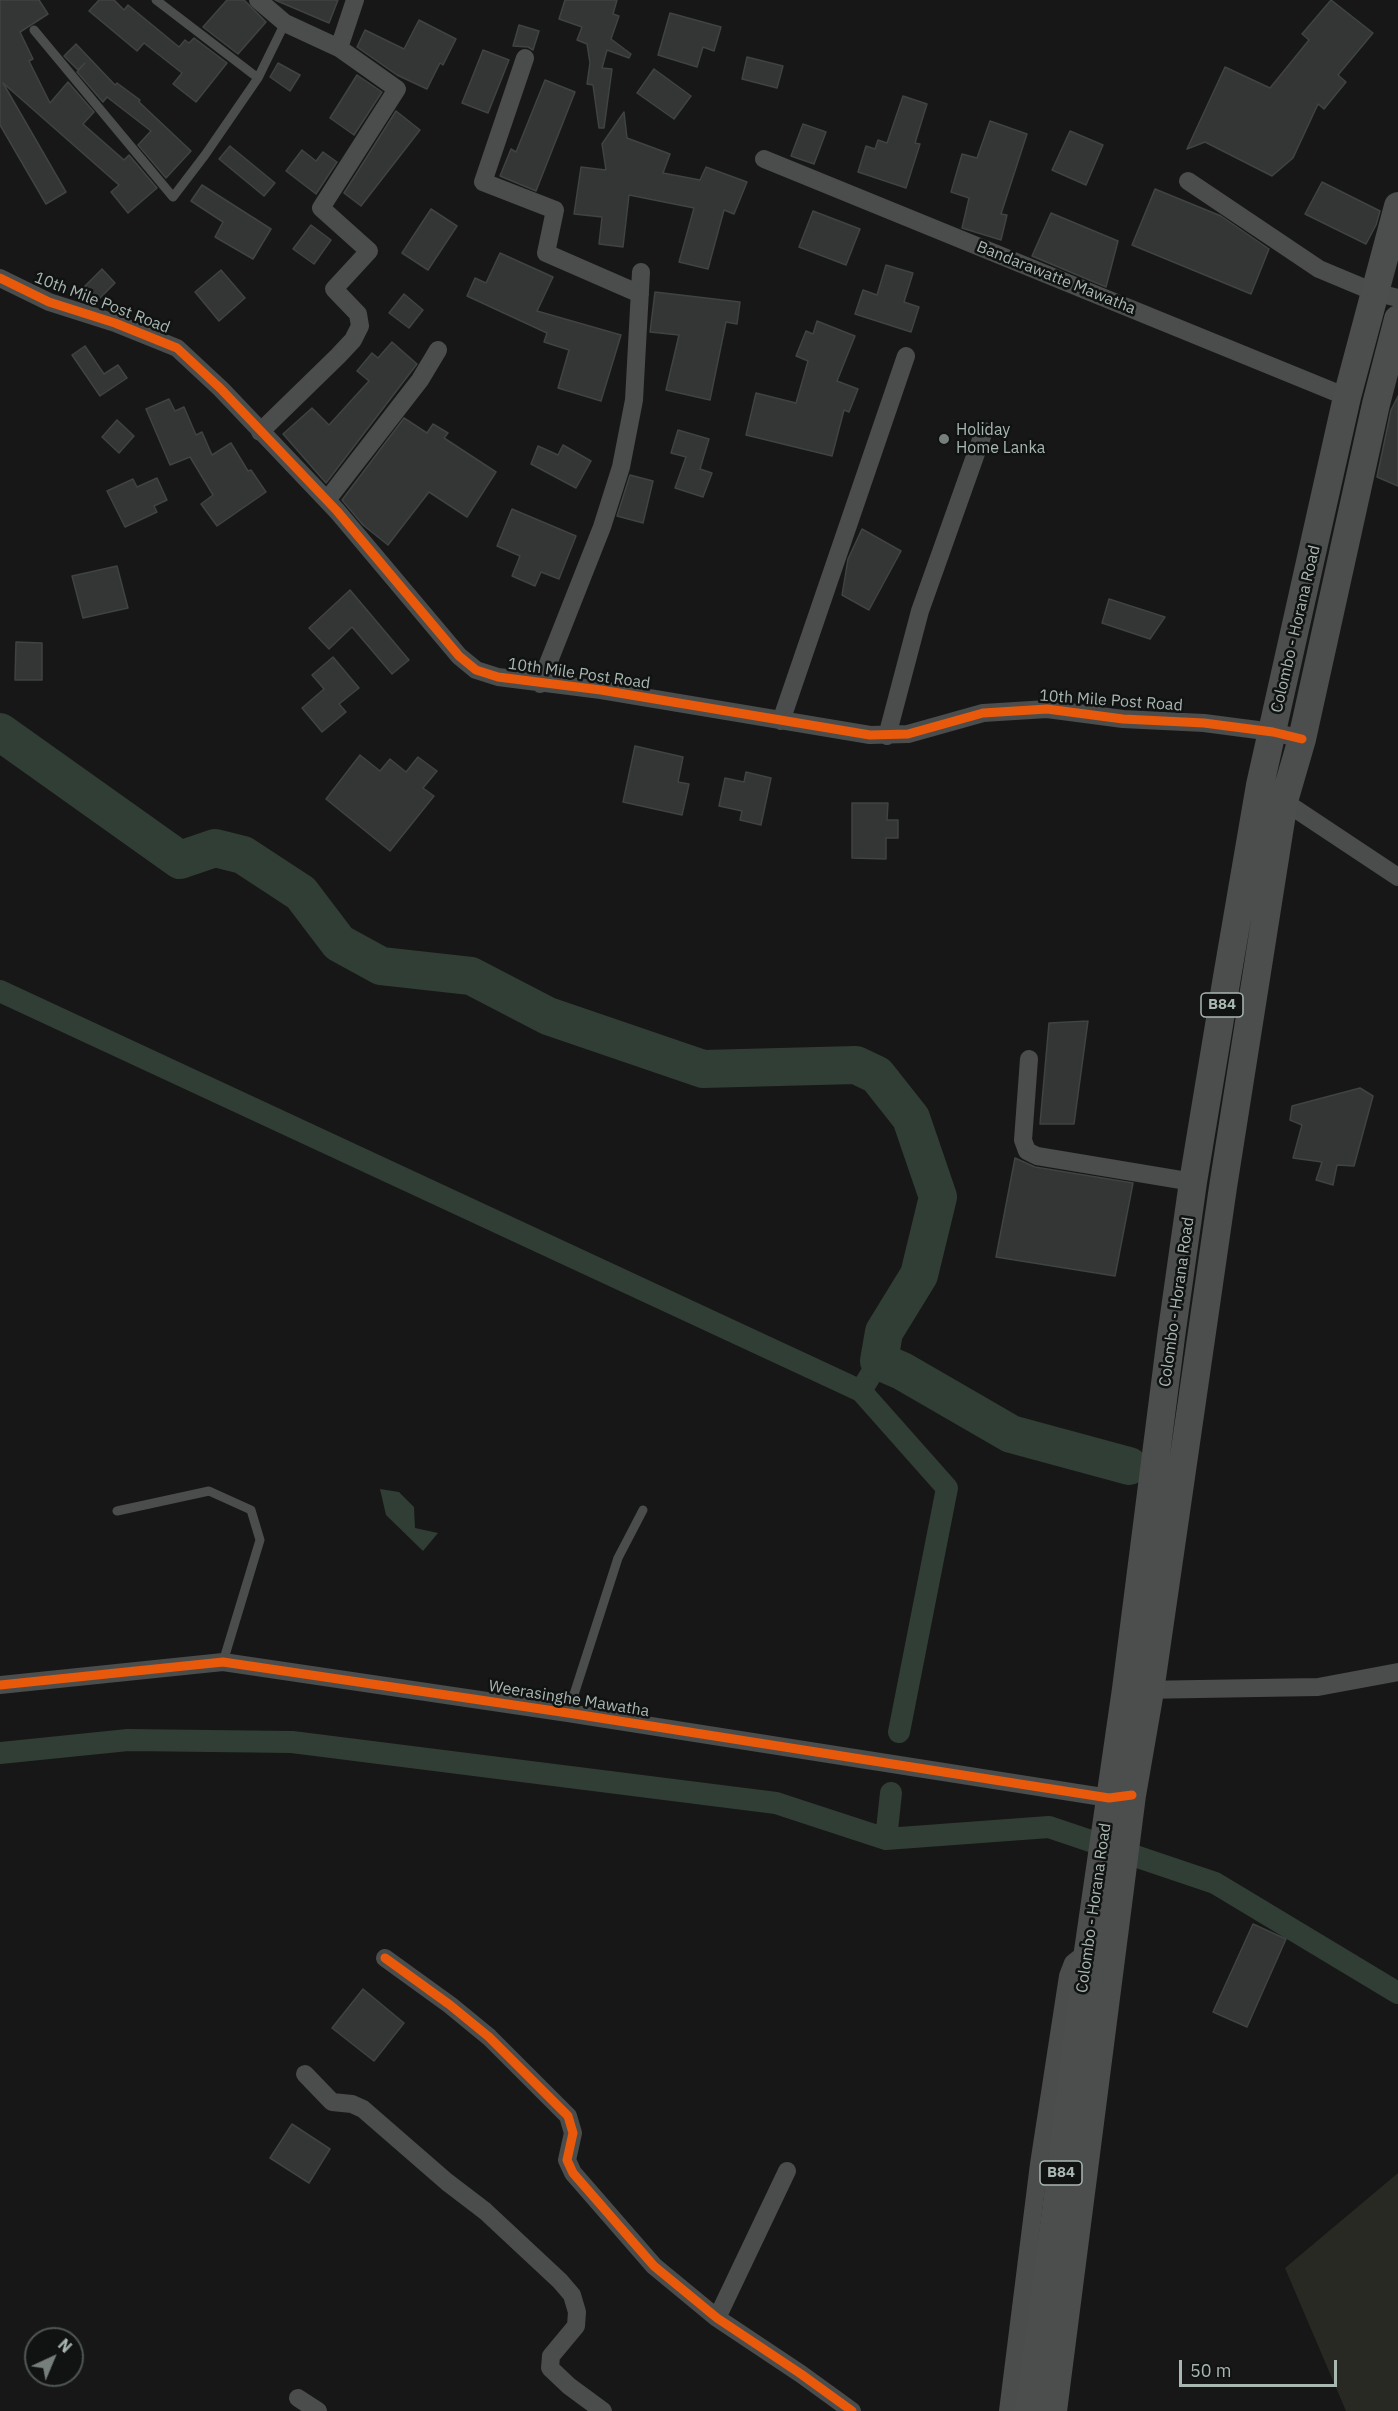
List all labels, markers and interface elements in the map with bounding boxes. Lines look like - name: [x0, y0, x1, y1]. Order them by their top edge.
- street label: Bandarawatte Mawatha: [974, 237, 1138, 319]
- street label: 10th Mile Post Road: [31, 268, 173, 338]
- place label: Holiday Home Lanka: [956, 420, 1045, 458]
- marker: Holiday Home Lanka: [937, 432, 951, 446]
- street label: Colombo - Horana Road: [1267, 543, 1325, 715]
- street label: 10th Mile Post Road: [506, 654, 652, 694]
- street label: 10th Mile Post Road: [1039, 686, 1183, 716]
- road number: B84: [1201, 993, 1243, 1017]
- street label: Colombo - Horana Road: [1156, 1216, 1198, 1388]
- street label: Weerasinghe Mawatha: [487, 1677, 651, 1721]
- street label: Colombo - Horana Road: [1073, 1822, 1115, 1994]
- road number: B84: [1040, 2161, 1082, 2185]
- north arrow: [24, 2327, 84, 2387]
- text: N: [54, 2334, 76, 2357]
- scale bar: [1182, 2348, 1340, 2386]
- text: 50 m: [1190, 2359, 1232, 2382]

